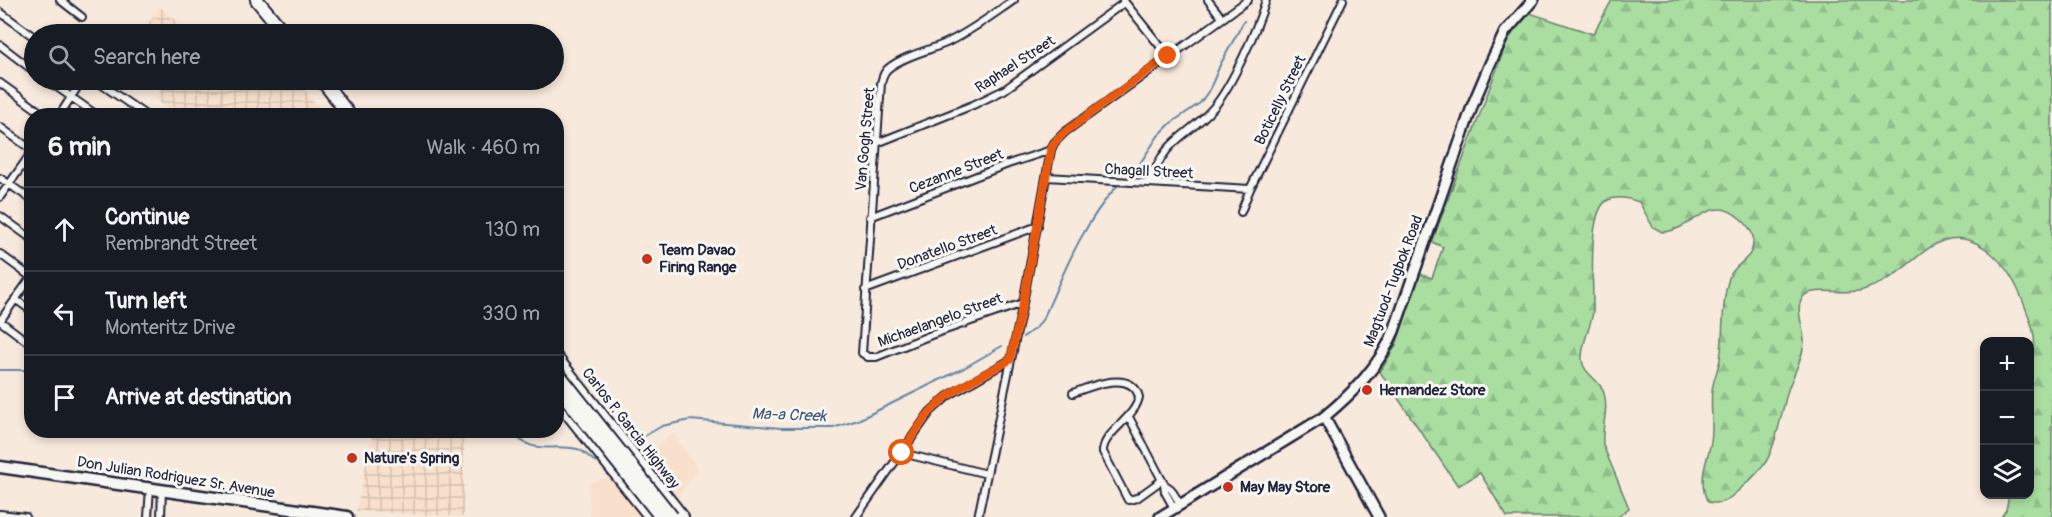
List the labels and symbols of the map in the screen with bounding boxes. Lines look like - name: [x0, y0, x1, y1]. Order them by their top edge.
- street label: Raphael Street: [972, 31, 1060, 97]
- route end: [1154, 42, 1180, 68]
- street label: Boticelly Street: [1250, 51, 1311, 148]
- street label: Van Gogh Street: [852, 86, 880, 192]
- street label: Cezanne Street: [906, 144, 1007, 198]
- street label: Chagall Street: [1104, 160, 1195, 183]
- street label: Magtuod-Tugbok Road: [1360, 213, 1427, 350]
- street label: Donatello Street: [895, 220, 1001, 274]
- place label: Team Davao Firing Range: [658, 241, 737, 277]
- marker: Team Davao Firing Range: [640, 252, 654, 266]
- street label: Michaelangelo Street: [875, 289, 1006, 352]
- street label: Carlos P. Garcia Highway: [577, 364, 684, 493]
- place label: Hernandez Store: [1379, 381, 1486, 400]
- marker: Hernandez Store: [1360, 383, 1374, 397]
- water label: Ma-a Creek: [751, 404, 828, 426]
- route start: [888, 439, 914, 465]
- place label: Nature's Spring: [364, 449, 460, 468]
- marker: Nature's Spring: [345, 451, 359, 465]
- street label: Don Julian Rodriguez Sr. Avenue: [76, 452, 277, 503]
- place label: May May Store: [1240, 478, 1331, 497]
- marker: May May Store: [1221, 480, 1235, 494]

